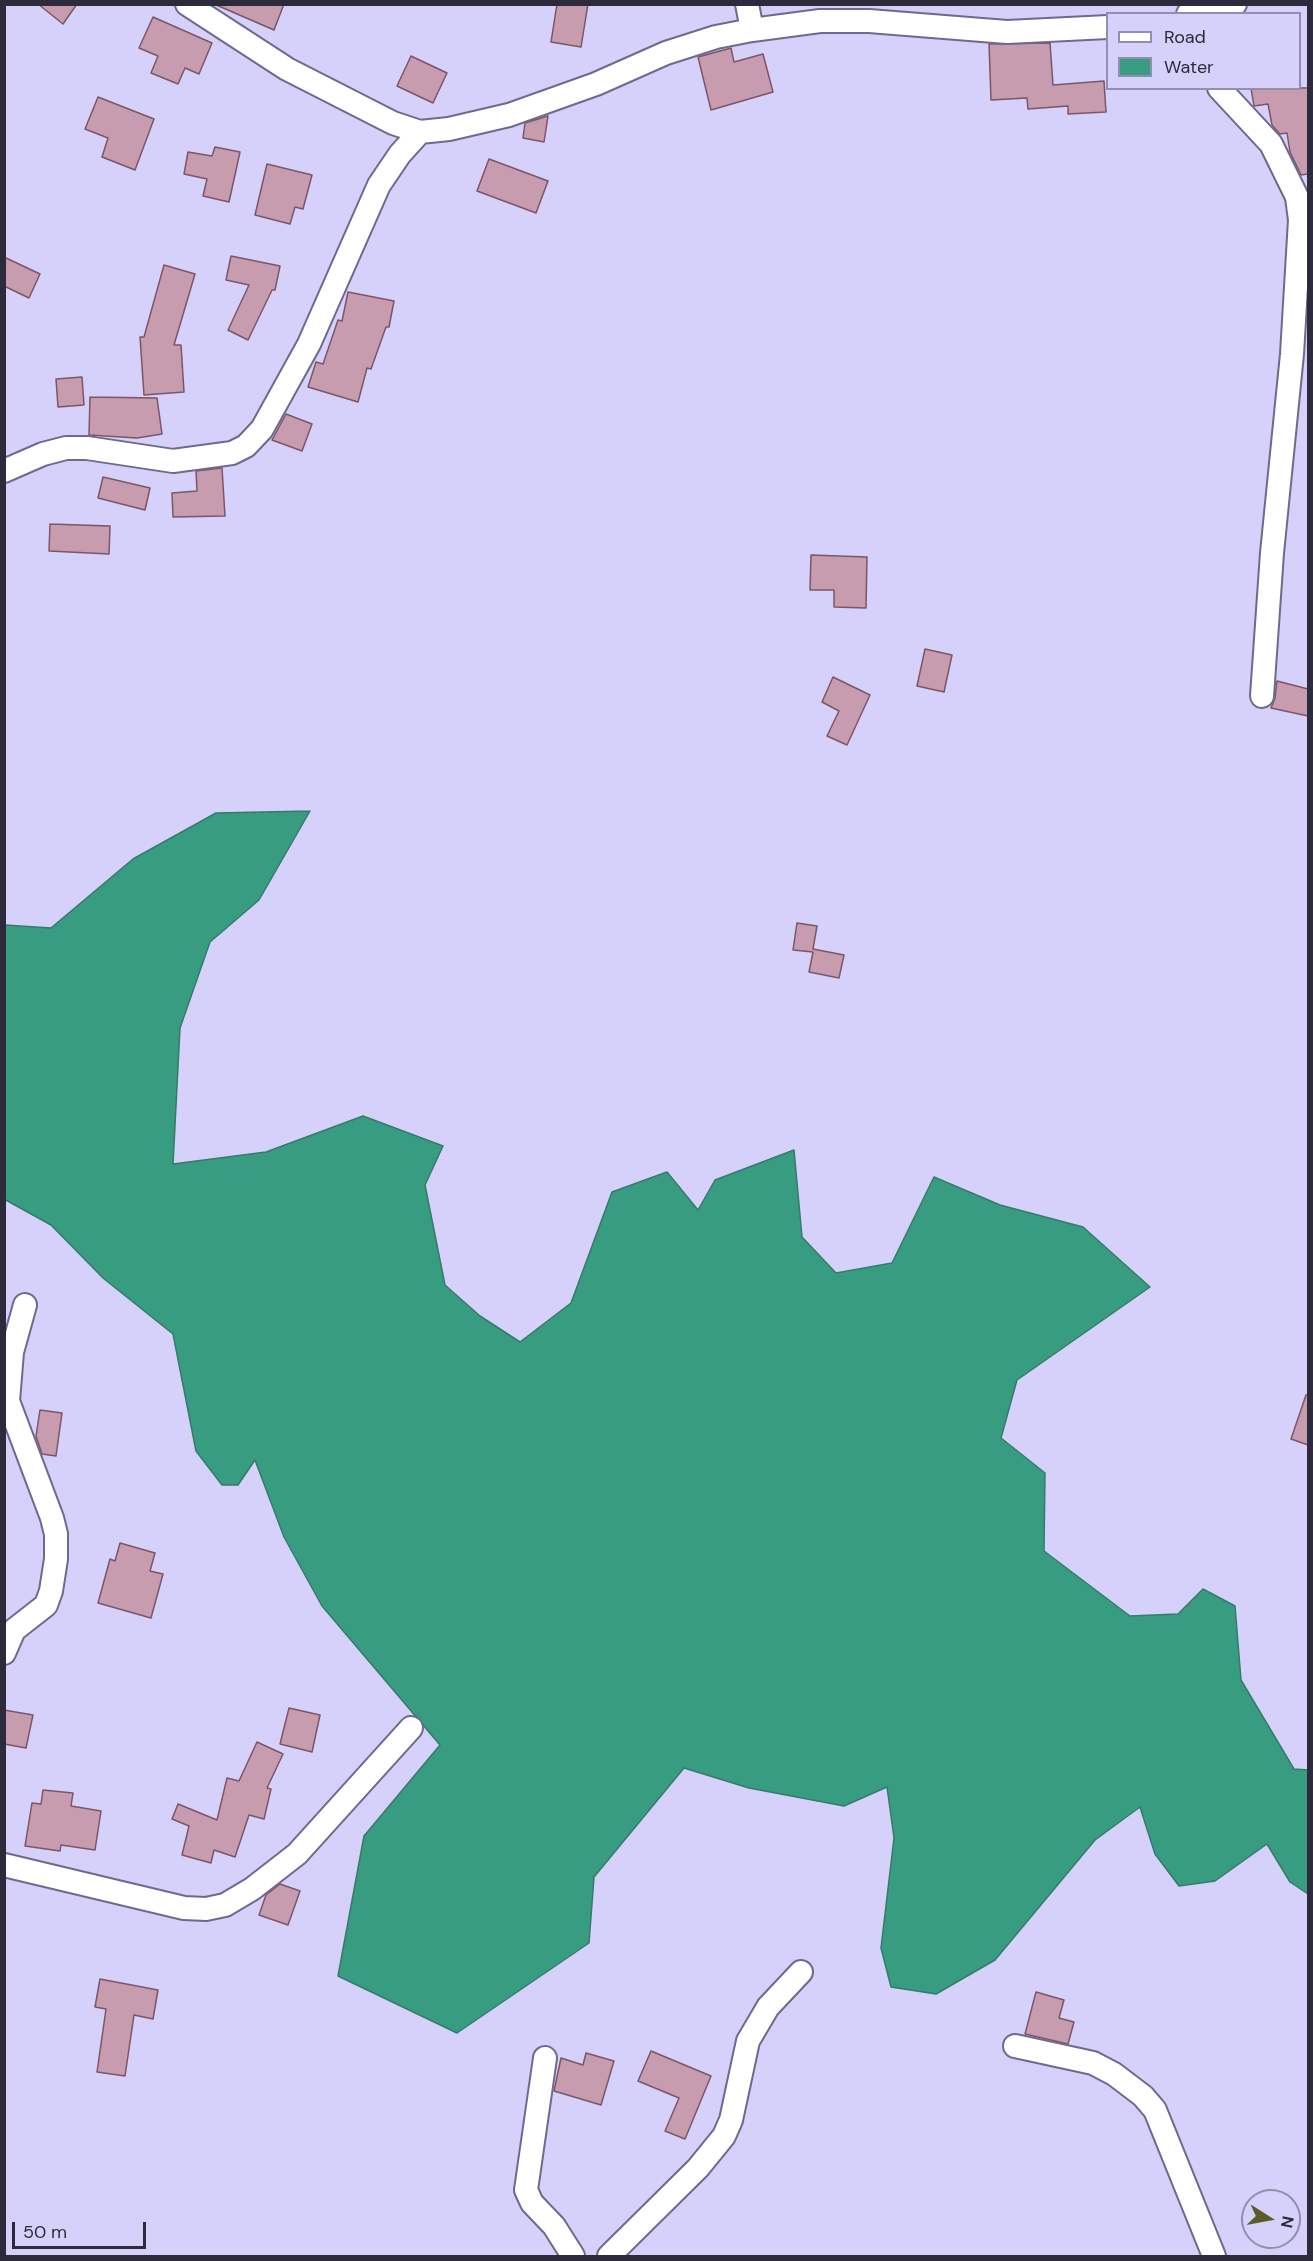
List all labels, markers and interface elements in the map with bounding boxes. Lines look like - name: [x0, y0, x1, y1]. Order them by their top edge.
- legend: [1106, 12, 1301, 90]
- text: Road: [1164, 25, 1206, 49]
- text: Water: [1164, 55, 1214, 79]
- north arrow: [1241, 2189, 1301, 2249]
- scale bar: [15, 2210, 148, 2248]
- text: N: [1276, 2214, 1299, 2230]
- text: 50 m: [23, 2220, 67, 2244]

